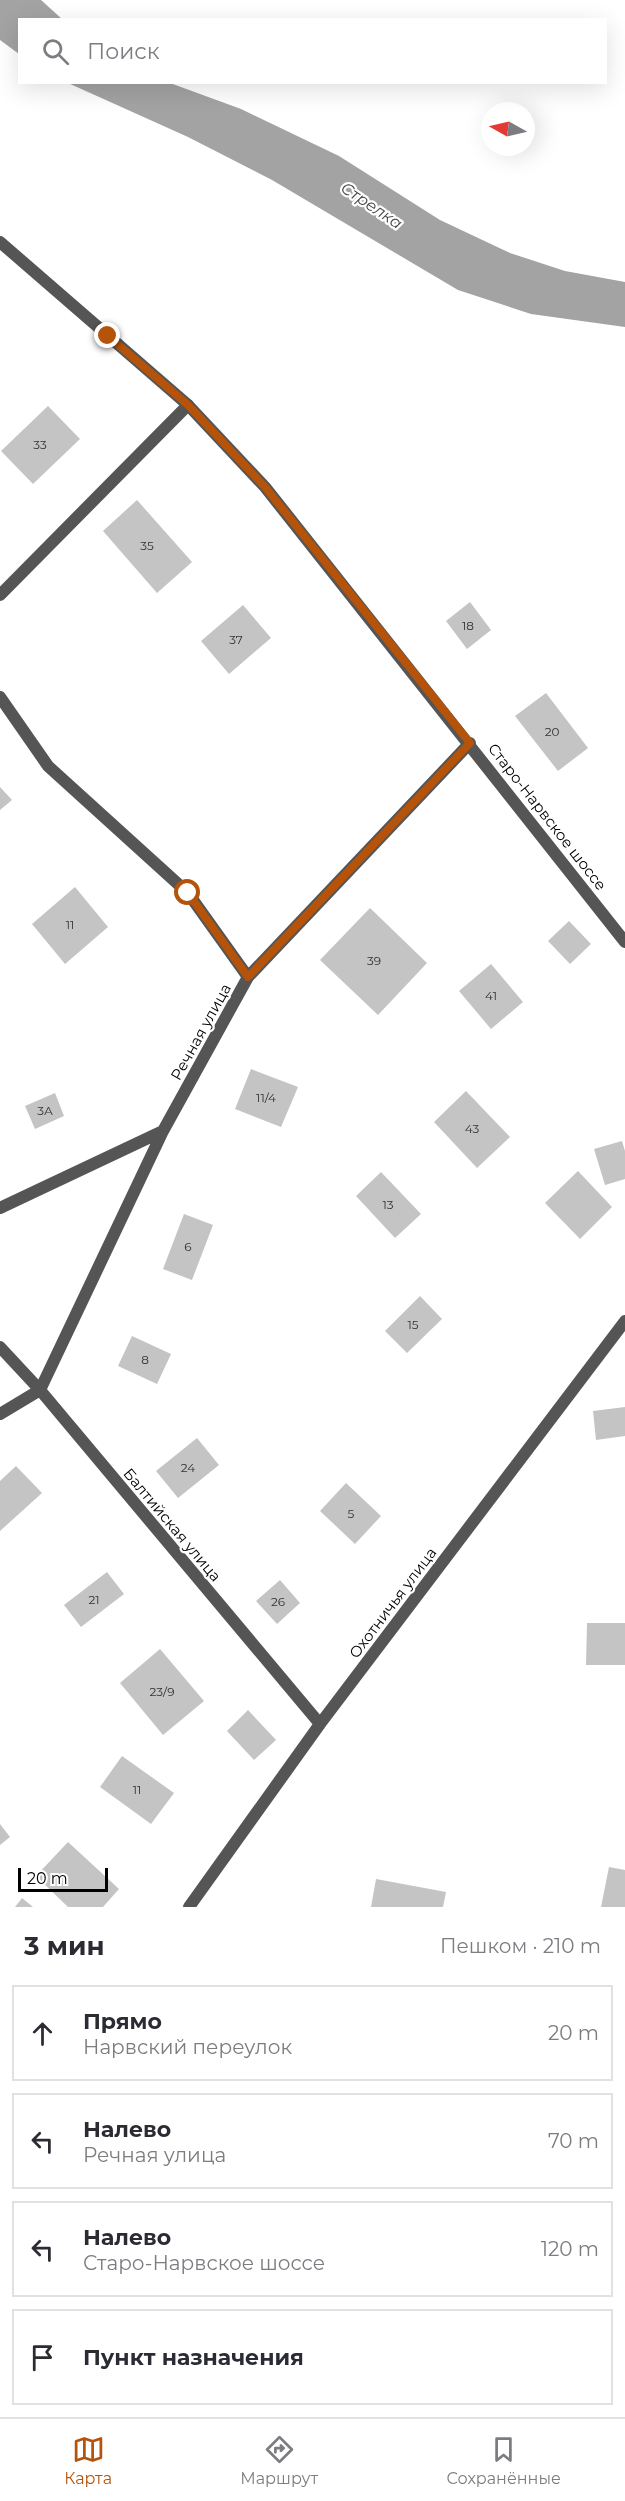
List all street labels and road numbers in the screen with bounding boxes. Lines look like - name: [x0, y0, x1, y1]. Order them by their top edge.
- street label: Старо-Нарвское шоссе: [484, 739, 611, 894]
- street label: Речная улица: [166, 980, 235, 1083]
- street label: Балтийская улица: [119, 1464, 225, 1585]
- street label: Охотничья улица: [345, 1544, 440, 1662]

